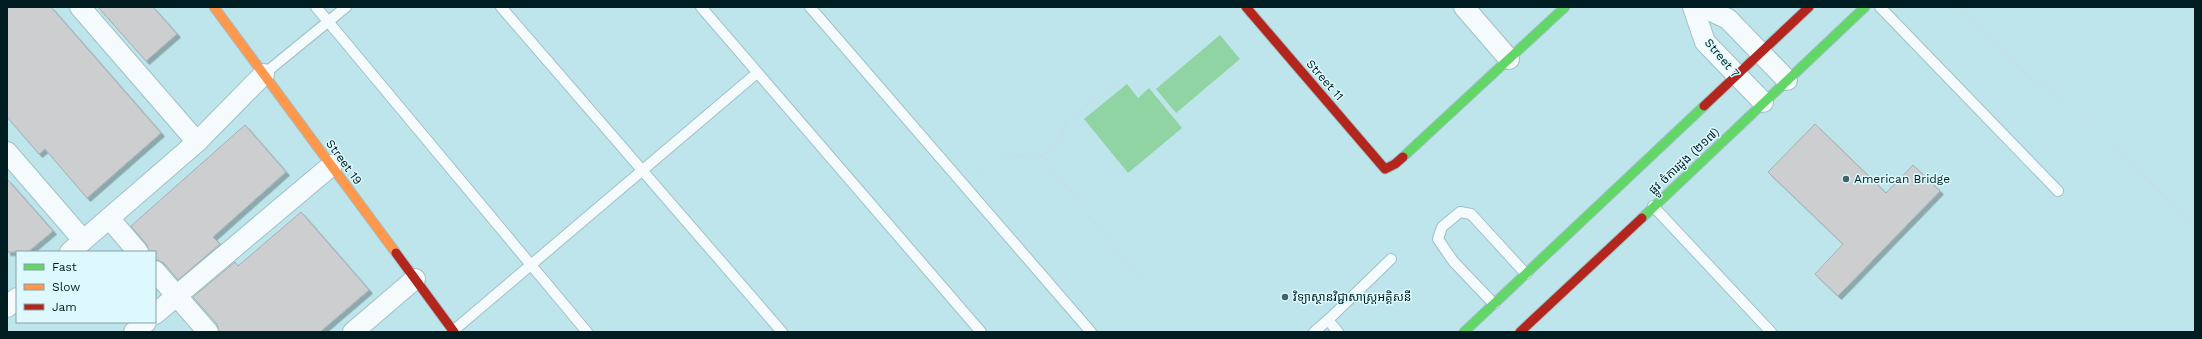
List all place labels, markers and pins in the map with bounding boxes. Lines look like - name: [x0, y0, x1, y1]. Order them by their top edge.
- place label: American Bridge: [1854, 172, 1950, 186]
- marker: American Bridge: [1841, 174, 1851, 184]
- place label: វិទ្យាស្ថានវិជ្ជាសាស្រ្តអគ្គិសនី: [1293, 290, 1411, 304]
- marker: វិទ្យាស្ថានវិជ្ជាសាស្រ្តអគ្គិសនី: [1280, 292, 1290, 302]

